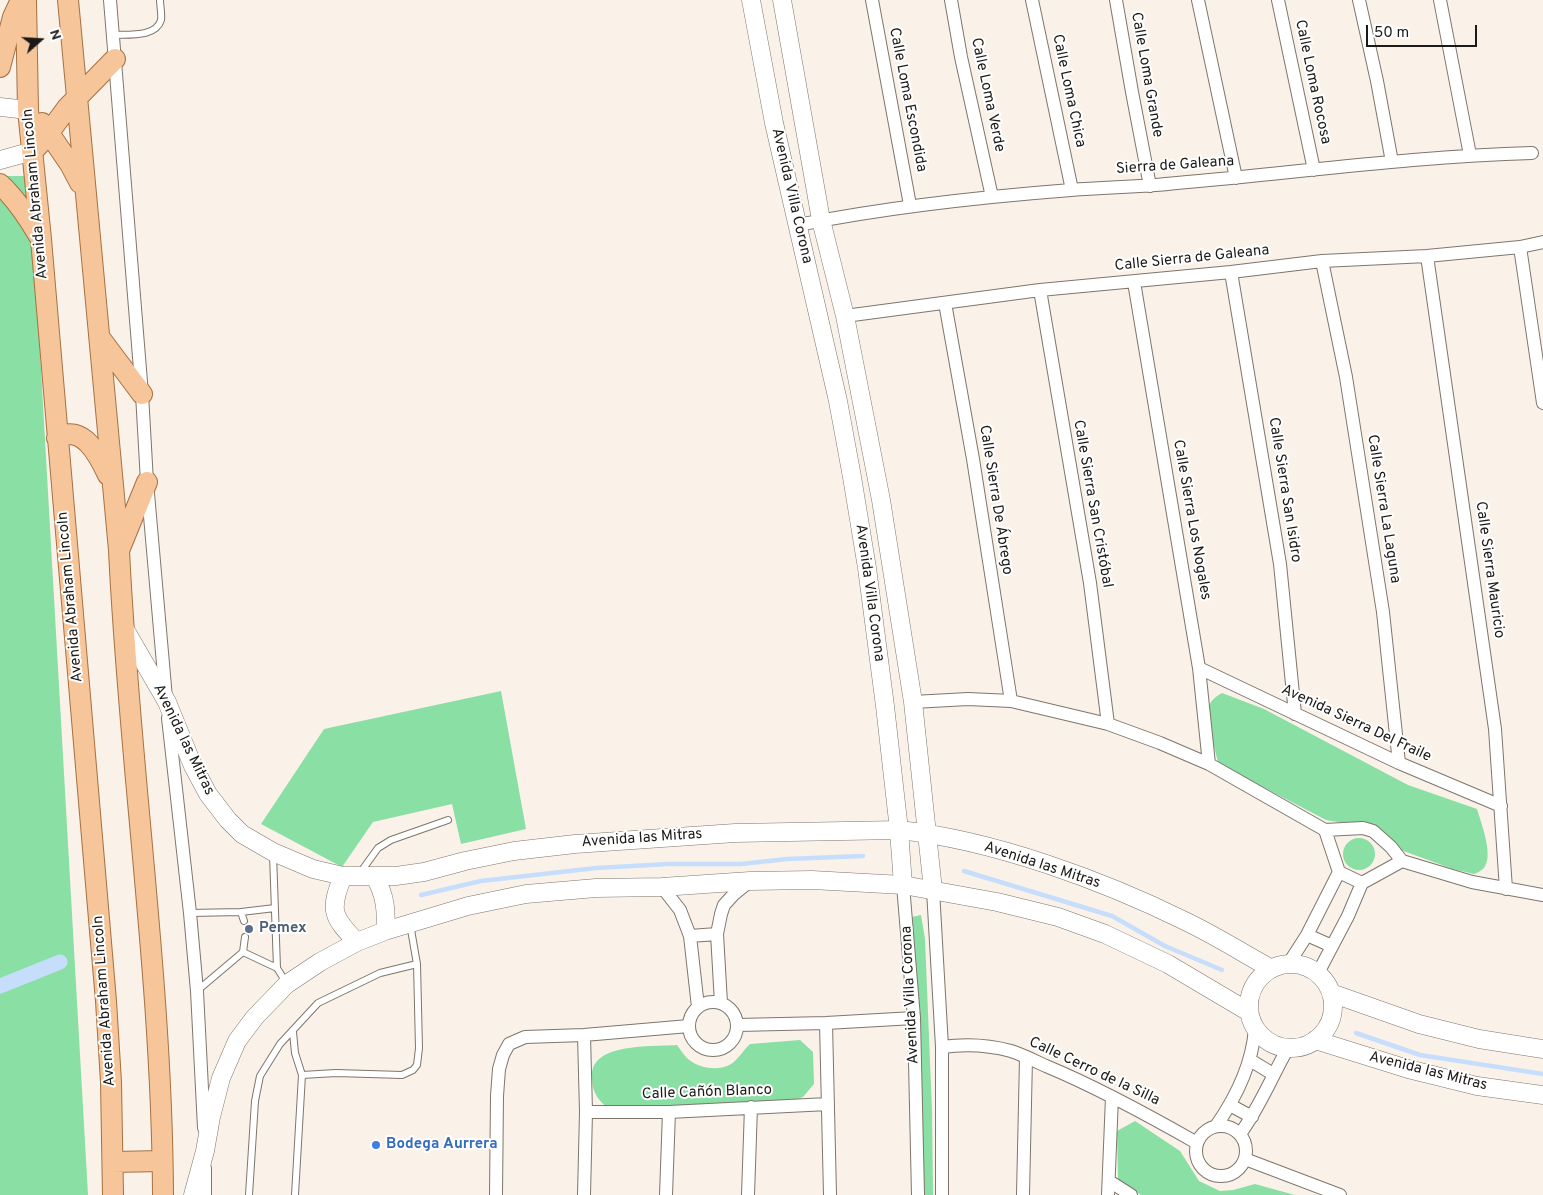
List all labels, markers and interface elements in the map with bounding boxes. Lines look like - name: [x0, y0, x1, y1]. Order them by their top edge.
- street label: Calle Loma Grande: [1126, 11, 1166, 139]
- north arrow: [15, 15, 65, 65]
- scale bar: [1368, 15, 1479, 47]
- street label: Calle Loma Rocosa: [1290, 18, 1334, 146]
- text: 50 m: [1374, 24, 1409, 43]
- street label: Calle Loma Escondida: [884, 26, 930, 174]
- text: N: [45, 27, 64, 42]
- street label: Calle Loma Chica: [1047, 33, 1089, 149]
- street label: Calle Loma Verde: [966, 36, 1008, 154]
- street label: Avenida Abraham Lincoln: [20, 108, 52, 280]
- street label: Avenida Villa Corona: [767, 127, 815, 265]
- street label: Sierra de Galeana: [1115, 153, 1235, 179]
- street label: Calle Sierra de Galeana: [1114, 242, 1270, 276]
- street label: Calle Sierra San Isidro: [1264, 416, 1304, 564]
- street label: Calle Sierra San Cristóbal: [1068, 419, 1116, 589]
- street label: Calle Sierra De Ábrego: [974, 424, 1016, 576]
- street label: Calle Sierra La Laguna: [1362, 433, 1404, 585]
- street label: Calle Sierra Los Nogales: [1168, 438, 1214, 602]
- street label: Calle Sierra Mauricio: [1470, 500, 1508, 640]
- street label: Avenida Abraham Lincoln: [55, 511, 87, 683]
- street label: Avenida Villa Corona: [850, 523, 888, 663]
- street label: Avenida Sierra Del Fraile: [1278, 681, 1434, 767]
- street label: Avenida las Mitras: [148, 682, 218, 798]
- street label: Avenida las Mitras: [581, 826, 703, 852]
- street label: Avenida las Mitras: [982, 839, 1102, 893]
- street label: Avenida Abraham Lincoln: [90, 915, 120, 1087]
- place label: Pemex: [259, 920, 307, 938]
- marker: Pemex: [243, 923, 255, 935]
- street label: Avenida Villa Corona: [898, 925, 924, 1065]
- street label: Calle Cerro de la Silla: [1026, 1034, 1162, 1110]
- street label: Avenida las Mitras: [1367, 1049, 1489, 1095]
- street label: Calle Cañón Blanco: [642, 1082, 772, 1104]
- place label: Bodega Aurrera: [386, 1136, 498, 1154]
- marker: Bodega Aurrera: [370, 1139, 382, 1151]

